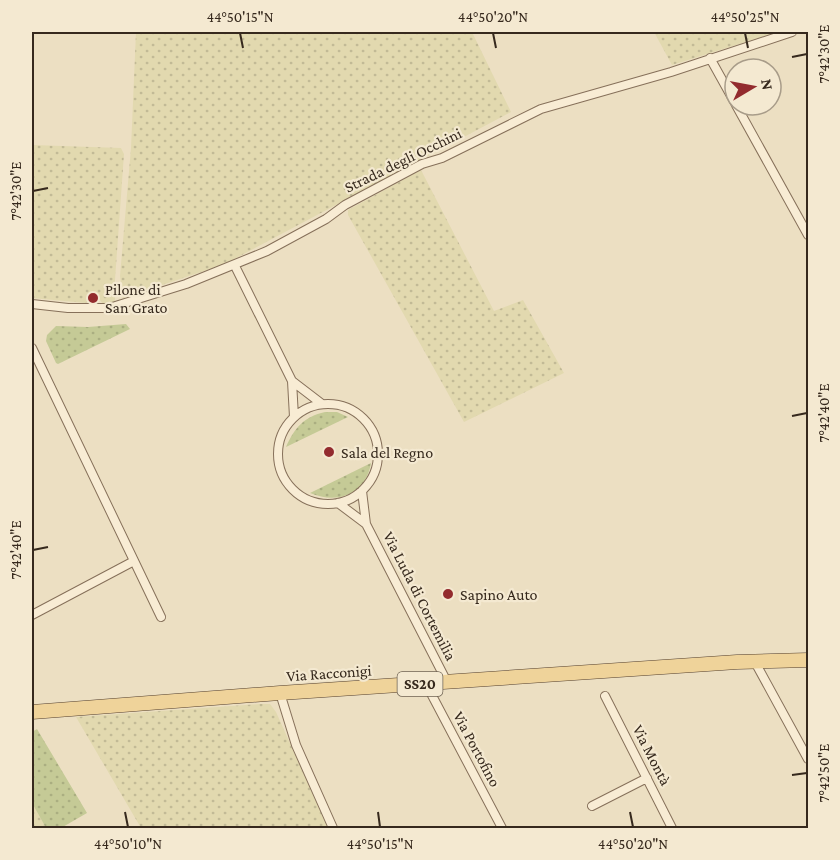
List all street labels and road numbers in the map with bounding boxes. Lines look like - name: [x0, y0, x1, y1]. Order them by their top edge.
- street label: Strada degli Occhini: [342, 124, 465, 197]
- street label: Via Luda di Cortemilia: [380, 529, 460, 664]
- street label: Via Racconigi: [286, 662, 372, 685]
- road number: SS20: [398, 672, 442, 696]
- street label: Via Portofino: [450, 708, 504, 790]
- street label: Via Montà: [629, 722, 675, 789]

